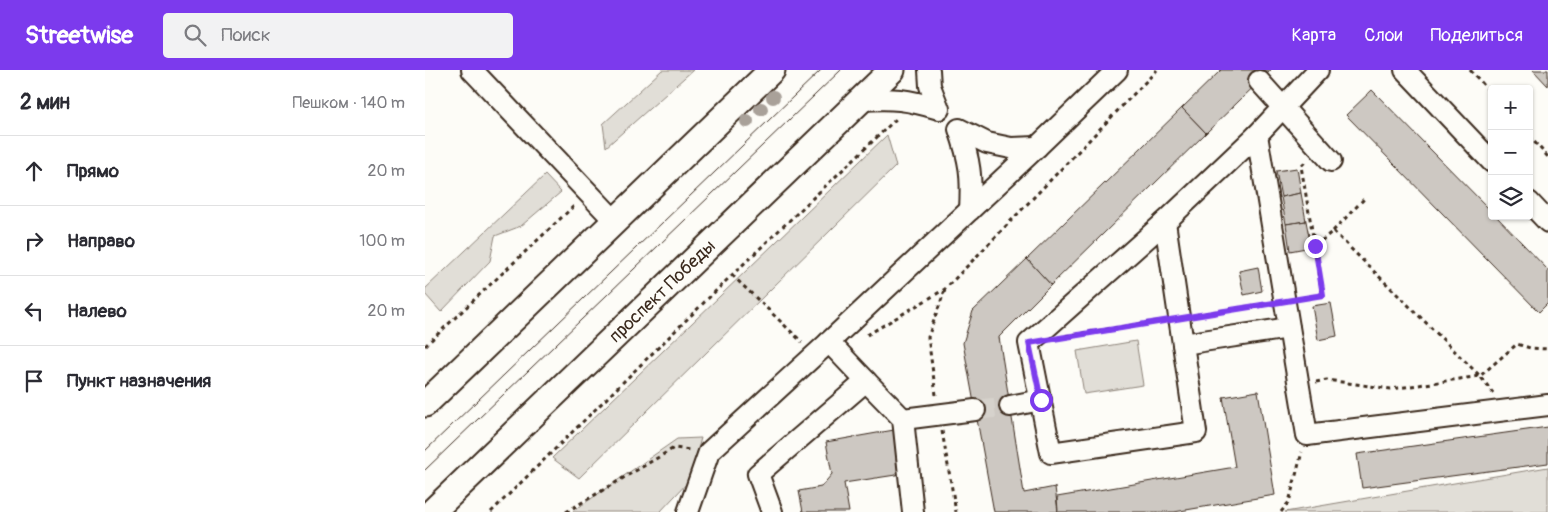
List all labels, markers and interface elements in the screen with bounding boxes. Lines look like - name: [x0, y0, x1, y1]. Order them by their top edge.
- search box: [163, 13, 513, 58]
- text: Streetwise: [25, 21, 133, 50]
- icon: search: [181, 21, 209, 49]
- text: Поиск: [221, 23, 271, 47]
- text: Карта: [1292, 24, 1336, 47]
- text: Слои: [1364, 24, 1402, 47]
- text: Поделиться: [1430, 24, 1523, 47]
- map controls: [1488, 85, 1533, 220]
- button: +: [1488, 85, 1533, 130]
- text: 2 мин: [20, 89, 70, 116]
- text: Пешком · 140 m: [293, 93, 405, 113]
- button: −: [1488, 130, 1533, 175]
- icon: ahead: [20, 157, 48, 185]
- text: Прямо: [67, 159, 119, 183]
- text: 20 m: [367, 161, 405, 181]
- button: layers: [1488, 175, 1533, 220]
- icon: right: [20, 227, 48, 255]
- text: Направо: [67, 229, 135, 253]
- text: 100 m: [359, 231, 405, 251]
- street label: проспект Победы: [604, 235, 720, 348]
- route end: [1304, 235, 1327, 258]
- icon: left: [20, 297, 48, 325]
- text: Налево: [67, 299, 127, 323]
- text: 20 m: [367, 301, 405, 321]
- icon: arrive: [20, 367, 48, 395]
- text: Пункт назначения: [67, 369, 211, 393]
- route start: [1030, 389, 1053, 412]

